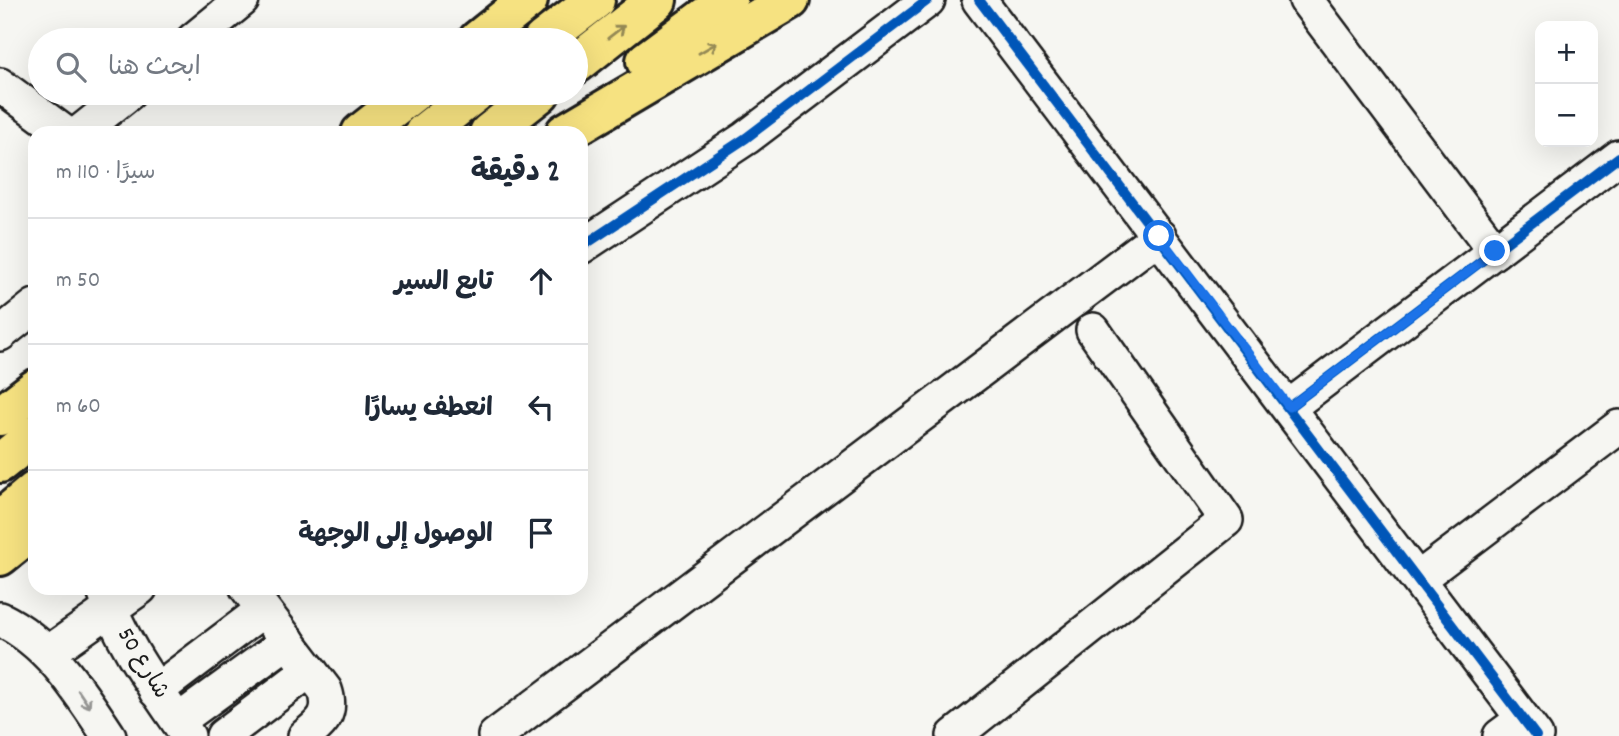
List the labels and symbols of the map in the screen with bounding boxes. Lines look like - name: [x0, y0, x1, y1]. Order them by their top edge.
- one-way arrow: [607, 25, 625, 40]
- one-way arrow: [698, 41, 718, 55]
- route start: [1143, 220, 1174, 251]
- route end: [1479, 235, 1510, 266]
- street label: شارع 50: [108, 622, 176, 706]
- one-way arrow: [77, 689, 91, 708]

